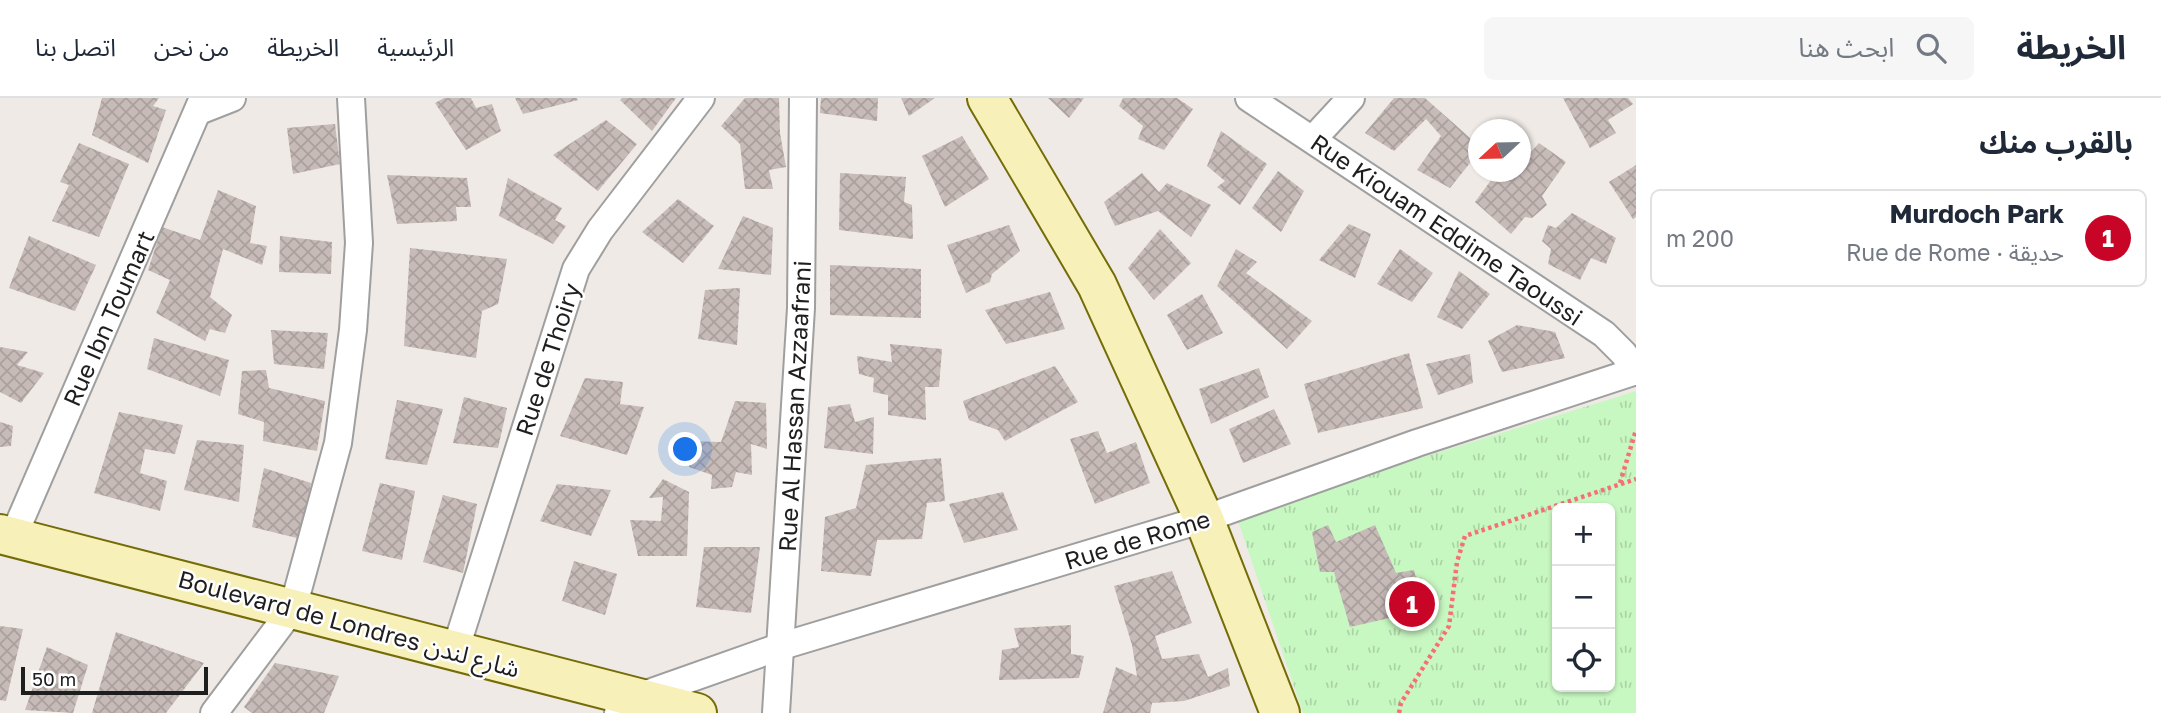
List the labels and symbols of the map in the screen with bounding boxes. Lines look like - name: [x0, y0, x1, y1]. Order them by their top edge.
- north arrow: [1468, 119, 1531, 182]
- street label: Rue Kiouam Eddime Taoussi: [1306, 127, 1588, 331]
- street label: Rue Ibn Toumart: [56, 226, 160, 410]
- street label: Rue Al Hassan Azzaafrani: [772, 259, 816, 553]
- street label: Rue de Thoiry: [509, 279, 585, 439]
- your location: [668, 432, 702, 466]
- street label: Rue de Rome: [1061, 503, 1213, 575]
- street label: Boulevard de Londres شارع لندن: [174, 563, 523, 686]
- pin: 1: [1389, 578, 1435, 630]
- scale bar: [21, 664, 208, 696]

